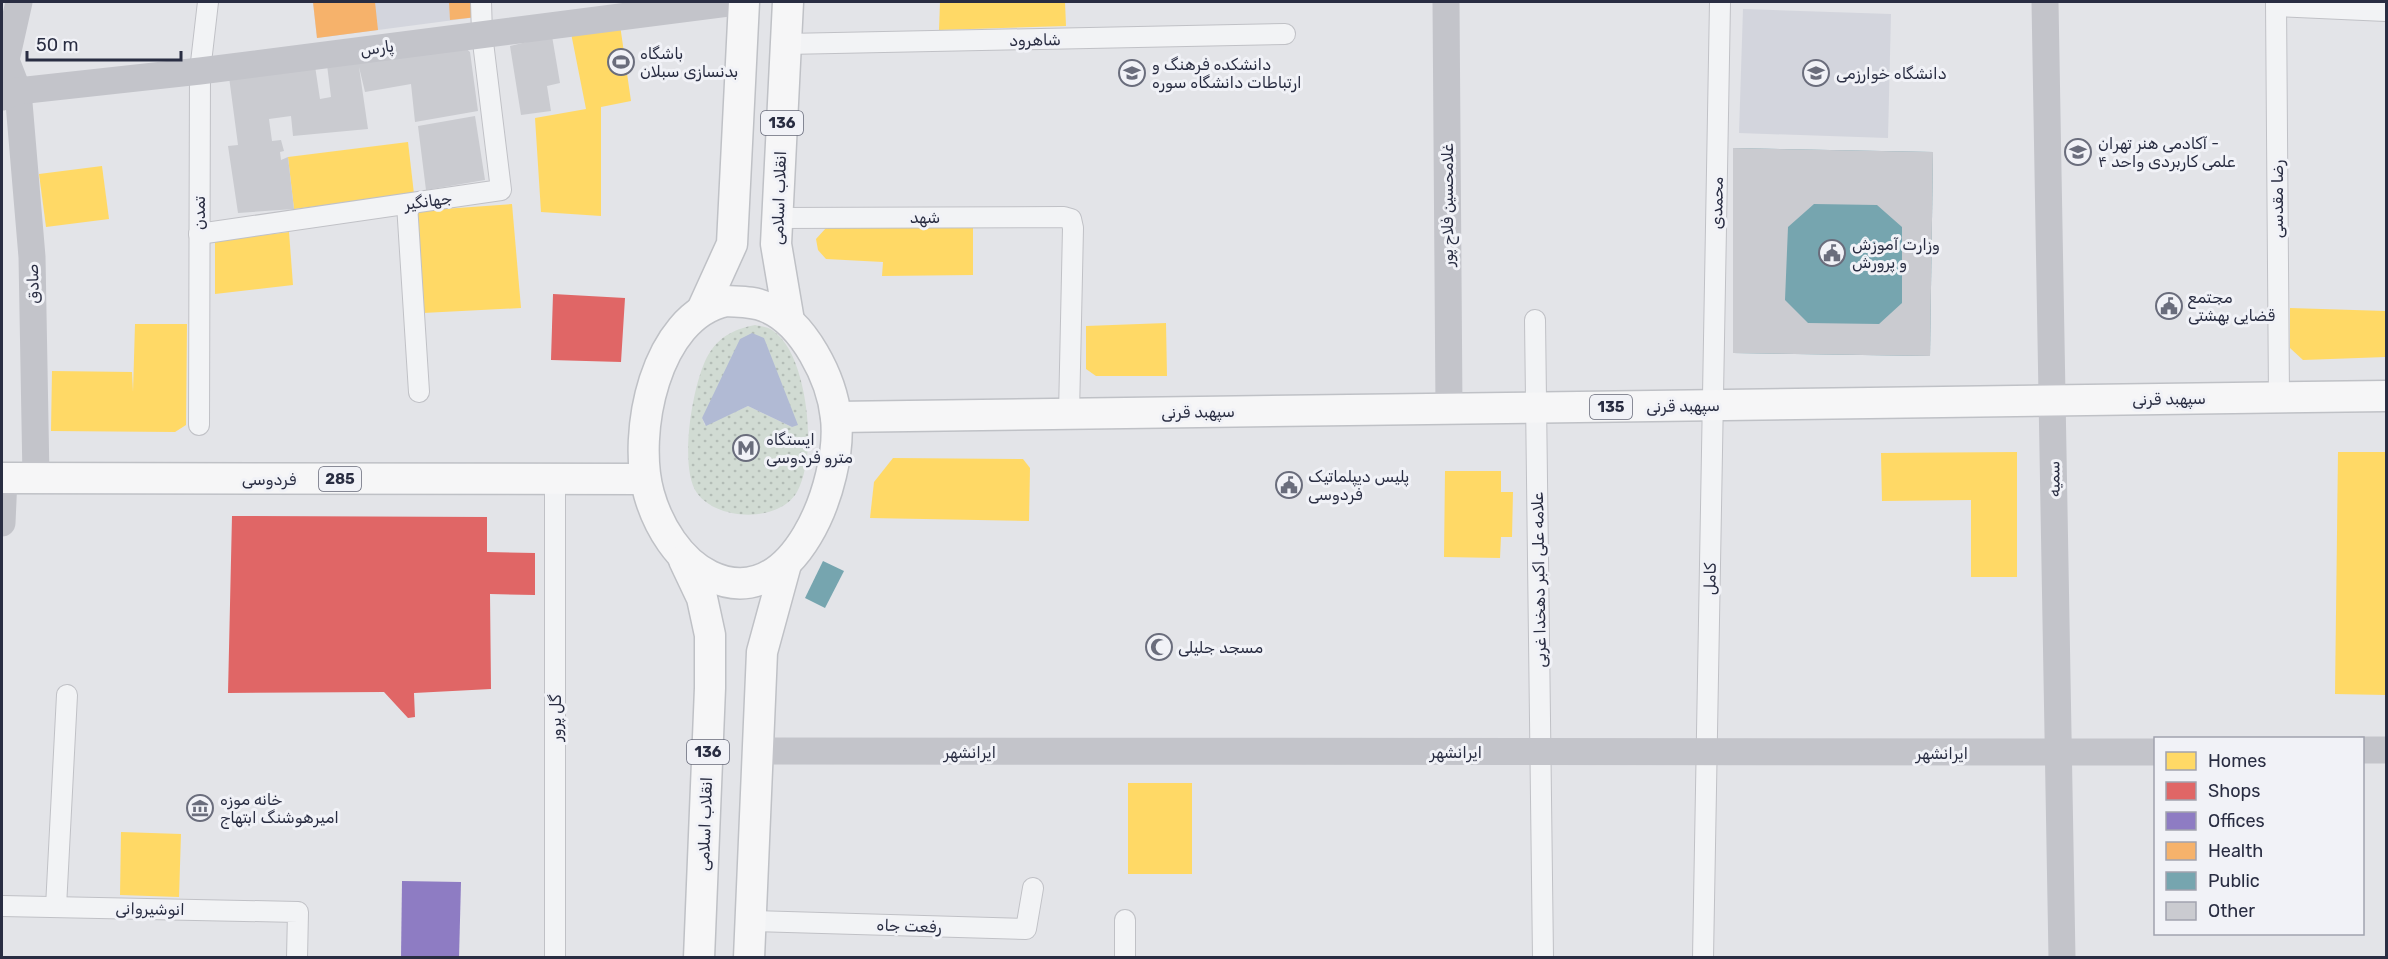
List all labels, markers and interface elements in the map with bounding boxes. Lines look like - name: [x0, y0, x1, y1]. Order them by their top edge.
- scale bar: [27, 24, 182, 62]
- street label: شاهرود: [1009, 30, 1061, 51]
- text: 50 m: [36, 34, 79, 56]
- street label: پارس: [359, 36, 395, 61]
- place label: باشگاه بدنسازی سبلان: [640, 44, 738, 82]
- sports icon: باشگاه بدنسازی سبلان: [606, 47, 636, 77]
- place label: دانشکده فرهنگ و ارتباطات دانشگاه سوره: [1152, 55, 1302, 93]
- school or university icon: دانشکده فرهنگ و ارتباطات دانشگاه سوره: [1117, 58, 1147, 88]
- school or university icon: دانشگاه خوارزمی: [1801, 58, 1831, 88]
- place label: دانشگاه خوارزمی: [1836, 64, 1947, 84]
- road number: 136: [761, 111, 803, 135]
- place label: آکادمی هنر تهران - علمی کاربردی واحد ۴: [2098, 134, 2236, 172]
- school or university icon: آکادمی هنر تهران - علمی کاربردی واحد ۴: [2063, 137, 2093, 167]
- street label: غلامحسین فلاح‌ پور: [1438, 143, 1459, 268]
- street label: انقلاب اسلامی: [768, 151, 790, 245]
- street label: رضا مقدسی: [2268, 160, 2288, 238]
- street label: محمدی: [1707, 176, 1727, 229]
- street label: جهانگیر: [402, 188, 453, 215]
- street label: تمدن: [190, 196, 209, 230]
- street label: شهد: [910, 208, 940, 228]
- place label: وزارت آموزش و پرورش: [1852, 235, 1940, 273]
- public building icon: وزارت آموزش و پرورش: [1817, 238, 1847, 268]
- street label: صادق: [23, 264, 43, 304]
- place label: مجتمع قضایی بهشتی: [2188, 288, 2275, 326]
- public building icon: مجتمع قضایی بهشتی: [2154, 291, 2184, 321]
- street label: سپهبد قرنی: [2132, 389, 2206, 410]
- road number: 135: [1590, 395, 1632, 419]
- street label: سپهبد قرنی: [1646, 396, 1720, 417]
- street label: سپهبد قرنی: [1161, 402, 1235, 423]
- place label: ایستگاه مترو فردوسی: [766, 430, 853, 468]
- metro station icon: ایستگاه مترو فردوسی: [731, 433, 761, 463]
- street label: سمیه: [2044, 461, 2064, 497]
- road number: 285: [319, 467, 361, 491]
- place label: پلیس دیپلماتیک فردوسی: [1308, 467, 1409, 505]
- street label: فردوسی: [242, 470, 297, 490]
- public building icon: پلیس دیپلماتیک فردوسی: [1274, 470, 1304, 500]
- street label: علامه علی اکبر دهخدا غربی: [1528, 492, 1551, 668]
- street label: کامل: [1700, 562, 1720, 595]
- mosque icon: مسجد جلیلی: [1144, 632, 1174, 662]
- place label: مسجد جلیلی: [1178, 638, 1263, 657]
- street label: گل پرور: [546, 694, 566, 742]
- legend: [2154, 737, 2364, 935]
- road number: 136: [687, 740, 729, 764]
- street label: ایرانشهر: [943, 743, 996, 763]
- street label: ایرانشهر: [1429, 743, 1482, 763]
- street label: ایرانشهر: [1915, 744, 1968, 764]
- text: Homes: [2208, 750, 2266, 772]
- street label: انقلاب اسلامی: [694, 777, 716, 871]
- text: Shops: [2208, 780, 2260, 802]
- place label: خانه موزه امیرهوشنگ ابتهاج: [220, 790, 339, 829]
- museum icon: خانه موزه امیرهوشنگ ابتهاج: [185, 793, 215, 823]
- text: Offices: [2208, 810, 2265, 832]
- text: Health: [2208, 840, 2263, 862]
- text: Public: [2208, 870, 2260, 892]
- street label: انوشیروانی: [115, 899, 185, 920]
- text: Other: [2208, 900, 2255, 922]
- street label: رفعت جاه: [876, 915, 942, 938]

